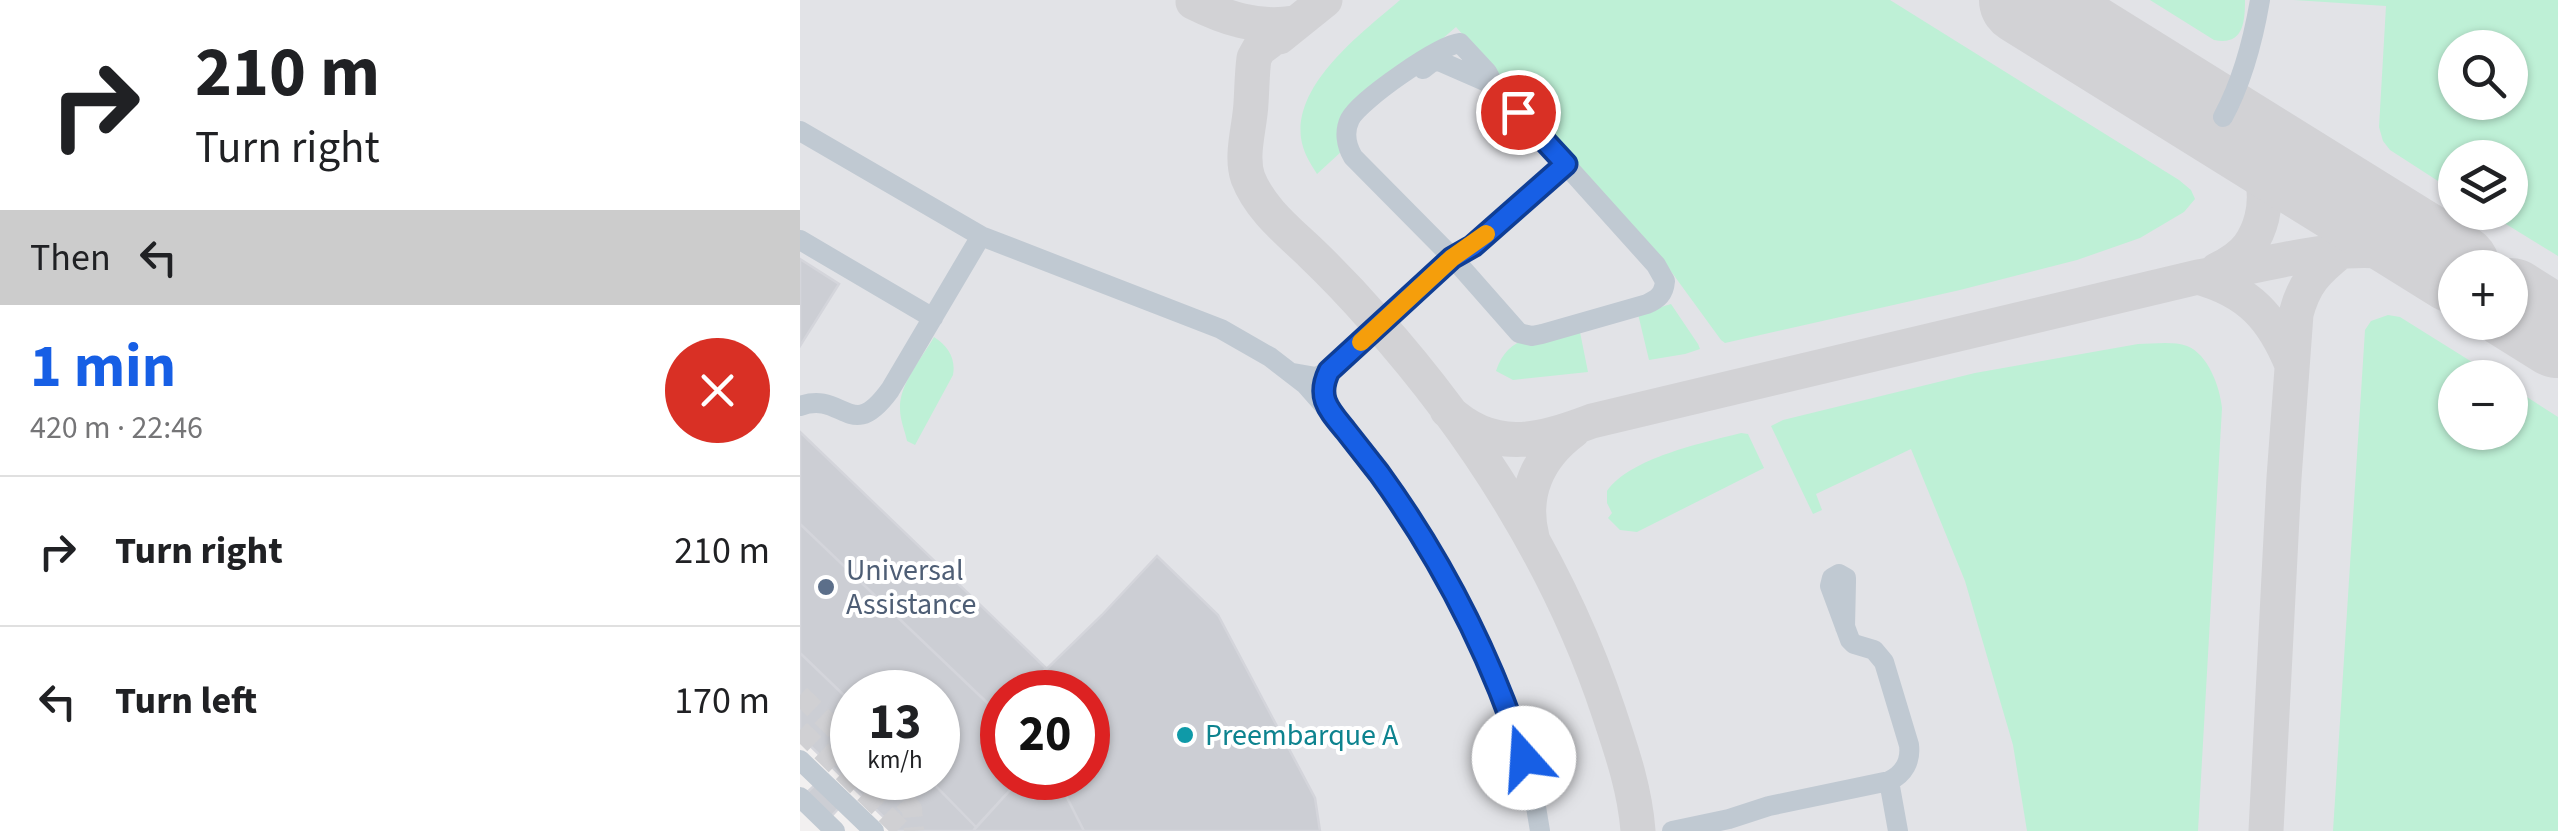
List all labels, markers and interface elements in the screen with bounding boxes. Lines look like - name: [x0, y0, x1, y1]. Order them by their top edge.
- text: 210 m: [195, 23, 380, 123]
- map controls: [2438, 30, 2528, 450]
- button: search: [2438, 30, 2528, 120]
- icon: right: [30, 40, 160, 170]
- pin: [1476, 70, 1561, 155]
- icon: arrive: [1491, 85, 1546, 140]
- text: Turn right: [195, 116, 380, 180]
- button: layers: [2438, 140, 2528, 230]
- icon: left: [131, 230, 186, 285]
- text: Then: [30, 231, 111, 285]
- button: +: [2438, 250, 2528, 340]
- text: 1 min: [30, 325, 176, 410]
- button: close: [665, 338, 770, 443]
- button: −: [2438, 360, 2528, 450]
- text: 420 m · 22:46: [30, 405, 203, 451]
- icon: right: [30, 524, 85, 579]
- text: Turn right: [115, 524, 283, 578]
- text: 210 m: [674, 524, 770, 578]
- place label: Universal Assistance: [846, 549, 976, 626]
- marker: Universal Assistance: [815, 576, 837, 598]
- speed limit sign: 20: [980, 670, 1110, 800]
- icon: left: [30, 674, 85, 729]
- text: Turn left: [115, 674, 257, 728]
- text: 170 m: [674, 674, 770, 728]
- text: 13: [869, 687, 921, 758]
- position arrow: [1472, 706, 1576, 810]
- place label: Preembarque A: [1205, 714, 1399, 757]
- marker: Preembarque A: [1174, 724, 1196, 746]
- text: km/h: [867, 742, 923, 778]

